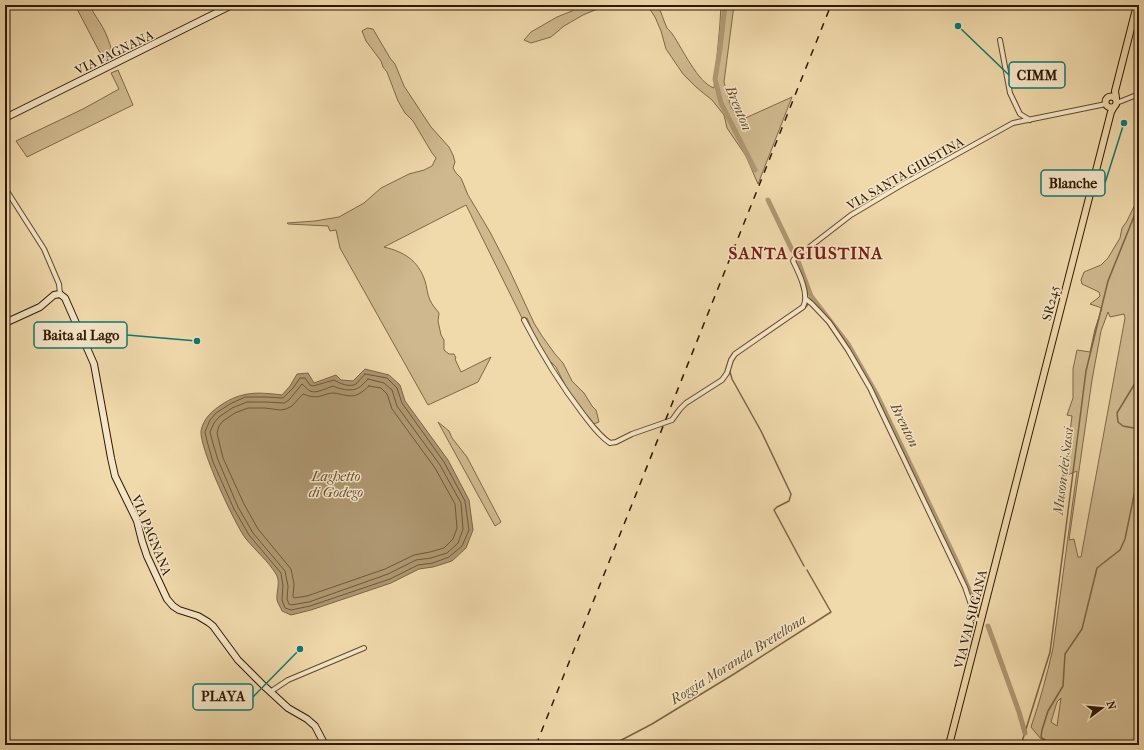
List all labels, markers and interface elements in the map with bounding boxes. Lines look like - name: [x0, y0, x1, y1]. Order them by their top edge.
- street label: VIA PAGNANA: [72, 27, 156, 78]
- callout: CIMM: [1009, 62, 1065, 88]
- text: CIMM: [1017, 67, 1057, 84]
- water label: Brenton: [721, 82, 756, 133]
- street label: VIA SANTA GIUSTINA: [843, 134, 967, 214]
- callout: Blanche: [1041, 170, 1105, 196]
- text: Blanche: [1049, 175, 1097, 192]
- district label: SANTA GIUSTINA: [729, 243, 883, 263]
- street label: SR245: [1039, 284, 1062, 322]
- callout: Baita al Lago: [34, 322, 127, 348]
- text: Baita al Lago: [43, 327, 119, 344]
- water label: Brenton: [886, 399, 923, 450]
- water label: Muson dei Sassi: [1050, 425, 1077, 517]
- water label: Laghetto di Godego: [309, 468, 363, 501]
- street label: VIA PAGNANA: [128, 492, 175, 578]
- street label: VIA VALSUGANA: [951, 568, 990, 671]
- water label: Roggia Moranda Bretellona: [666, 611, 809, 709]
- callout: PLAYA: [193, 684, 253, 710]
- text: PLAYA: [201, 688, 246, 705]
- north arrow: [1082, 688, 1122, 728]
- text: N: [1104, 700, 1119, 712]

